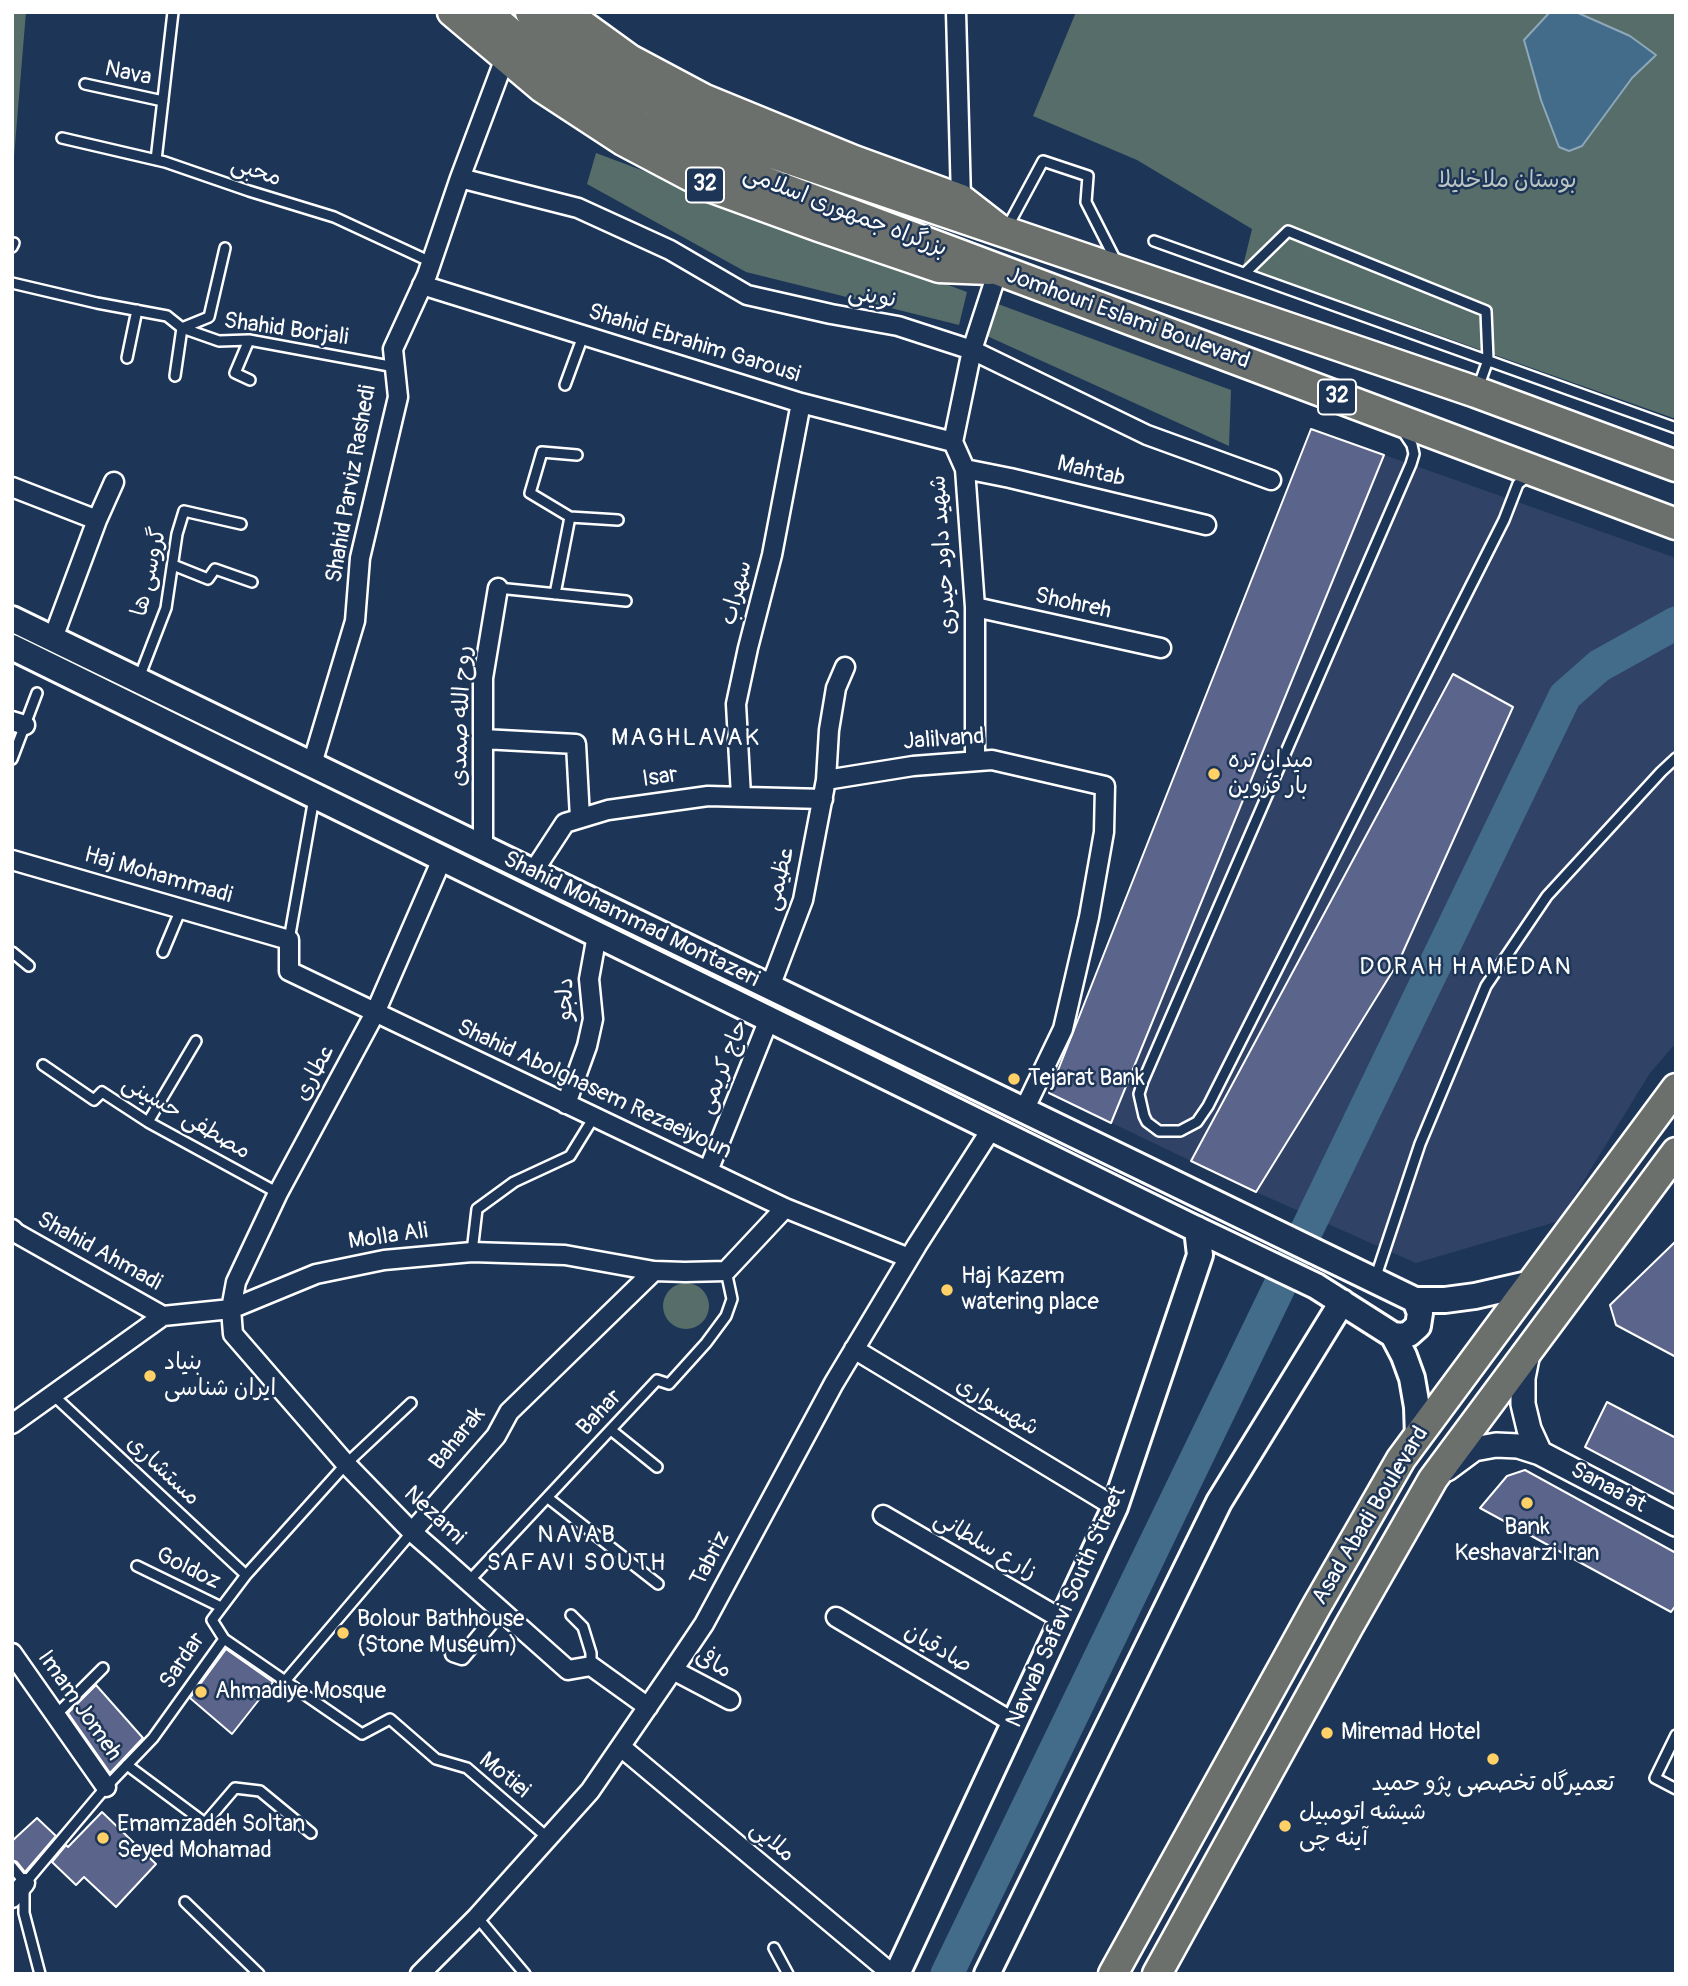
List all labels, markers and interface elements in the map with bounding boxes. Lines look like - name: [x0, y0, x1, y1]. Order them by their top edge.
- street label: Nava: [102, 56, 154, 92]
- street label: محبی: [227, 151, 285, 193]
- street label: بزرگراه جمهوری اسلامی: [739, 160, 951, 264]
- park label: بوستان ملاخلیلا: [1437, 167, 1577, 195]
- road number: 32: [686, 168, 724, 202]
- street label: Jomhouri Eslami Boulevard: [1003, 262, 1253, 376]
- street label: نوینی: [846, 279, 898, 315]
- street label: Shahid Ebrahim Garousi: [585, 299, 803, 389]
- street label: Shahid Borjali: [222, 308, 350, 352]
- road number: 32: [1318, 380, 1356, 414]
- street label: Shahid Parviz Rashedi: [321, 383, 383, 585]
- street label: Mahtab: [1054, 450, 1128, 494]
- street label: شهید داود حیدری: [925, 474, 963, 636]
- street label: گروسی ها: [126, 525, 174, 619]
- street label: سهراب: [715, 558, 759, 628]
- street label: Shohreh: [1032, 582, 1114, 626]
- street label: روح الله صمدی: [446, 645, 478, 787]
- street label: Jalilvand: [902, 723, 986, 757]
- district label: MAGHLAVAK: [612, 725, 760, 753]
- place label: میدان تره بار قزوین: [1228, 747, 1313, 801]
- street label: Isar: [640, 762, 680, 794]
- marker: میدان تره بار قزوین: [1206, 766, 1222, 782]
- street label: Haj Mohammadi: [81, 842, 235, 910]
- street label: عظیمی: [759, 844, 801, 914]
- street label: Shahid Mohammad Montazeri: [498, 846, 764, 994]
- district label: DORAH HAMEDAN: [1361, 954, 1571, 982]
- street label: دلجو: [552, 977, 580, 1021]
- street label: Shahid Abolghasem Rezaeiyoun: [452, 1014, 736, 1166]
- street label: حاج کریمی: [693, 1016, 755, 1118]
- street label: عطاری: [289, 1040, 341, 1106]
- place label: Tejarat Bank: [1028, 1065, 1145, 1093]
- street label: مصطفی حسینی: [117, 1070, 255, 1166]
- marker: Tejarat Bank: [1006, 1071, 1022, 1087]
- street label: Shahid Ahmadi: [32, 1206, 166, 1298]
- street label: Molla Ali: [346, 1218, 430, 1256]
- place label: Haj Kazem watering place: [961, 1263, 1099, 1317]
- marker: Haj Kazem watering place: [939, 1282, 955, 1298]
- place label: بنیاد ایران شناسی: [164, 1349, 276, 1403]
- marker: بنیاد ایران شناسی: [142, 1368, 158, 1384]
- street label: شهسواری: [950, 1371, 1044, 1443]
- street label: Bahar: [572, 1384, 628, 1442]
- street label: Baharak: [424, 1402, 492, 1476]
- street label: Asad Abadi Boulevard: [1307, 1422, 1435, 1610]
- street label: مستشاری: [120, 1430, 206, 1512]
- street label: Sanaa'at: [1565, 1457, 1651, 1519]
- street label: Nezami: [397, 1481, 471, 1551]
- street label: Navvab Safavi South Street: [1001, 1482, 1133, 1732]
- marker: Bank Keshavarzi Iran: [1519, 1495, 1535, 1511]
- street label: زارع سلطانی: [929, 1505, 1041, 1587]
- place label: Bank Keshavarzi Iran: [1454, 1514, 1600, 1568]
- district label: NAVAB SAFAVI SOUTH: [488, 1522, 666, 1578]
- street label: Tabriz: [685, 1527, 737, 1591]
- street label: Goldoz: [151, 1542, 225, 1596]
- place label: Bolour Bathhouse (Stone Museum): [357, 1606, 524, 1660]
- street label: صادقیان: [899, 1618, 977, 1680]
- marker: Bolour Bathhouse (Stone Museum): [335, 1625, 351, 1641]
- street label: Sardar: [154, 1628, 212, 1694]
- street label: مافی: [690, 1643, 736, 1685]
- street label: Imam Jomeh: [31, 1646, 127, 1766]
- place label: Ahmadiye Mosque: [215, 1678, 386, 1706]
- marker: Ahmadiye Mosque: [193, 1684, 209, 1700]
- place label: Miremad Hotel: [1341, 1719, 1481, 1747]
- marker: Miremad Hotel: [1319, 1725, 1335, 1741]
- street label: Motiei: [473, 1747, 535, 1805]
- marker: تعمیرگاه تخصصی پژو حمید: [1485, 1751, 1501, 1767]
- place label: تعمیرگاه تخصصی پژو حمید: [1371, 1770, 1615, 1798]
- place label: شیشه اتومبیل آینه چی: [1299, 1799, 1426, 1853]
- place label: Emamzadeh Soltan Seyed Mohamad: [117, 1811, 305, 1865]
- street label: ملایی: [744, 1815, 800, 1869]
- marker: شیشه اتومبیل آینه چی: [1277, 1818, 1293, 1834]
- marker: Emamzadeh Soltan Seyed Mohamad: [95, 1830, 111, 1846]

